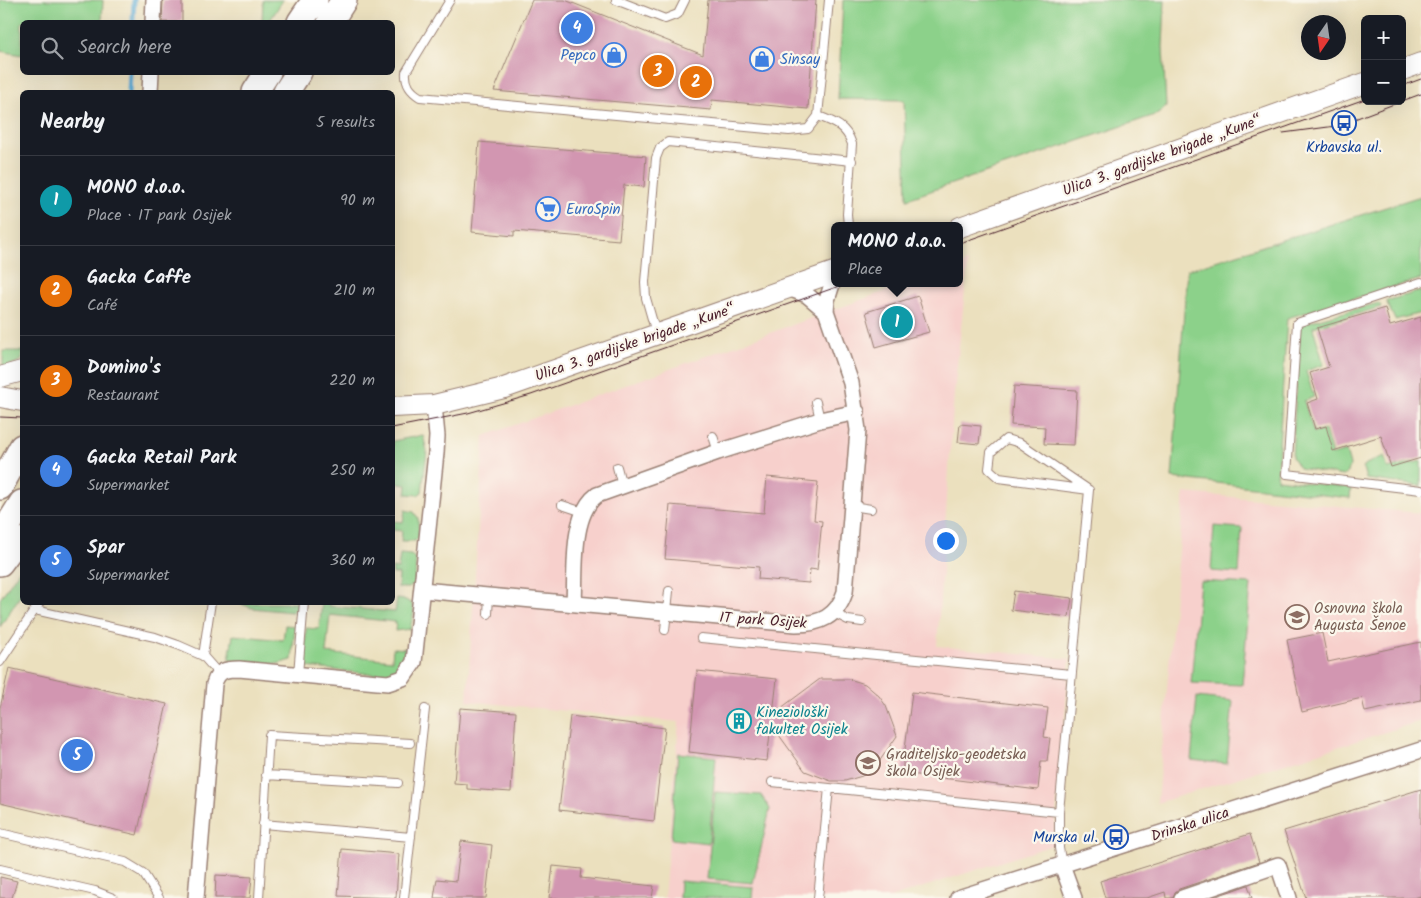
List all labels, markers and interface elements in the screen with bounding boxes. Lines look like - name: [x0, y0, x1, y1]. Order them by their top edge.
- pin: 4: [561, 9, 593, 47]
- north arrow: [1301, 15, 1346, 60]
- map controls: [1361, 15, 1406, 105]
- button: +: [1361, 15, 1406, 60]
- search box: [20, 20, 395, 75]
- text: Search here: [78, 33, 172, 63]
- icon: search: [38, 34, 66, 62]
- shop icon: Pepco: [601, 42, 627, 68]
- place label: Pepco: [560, 44, 596, 68]
- shop icon: Sinsay: [749, 46, 775, 72]
- place label: Sinsay: [780, 48, 821, 72]
- pin: 3: [642, 52, 674, 90]
- button: −: [1361, 60, 1406, 105]
- pin: 2: [680, 63, 712, 101]
- text: Nearby: [40, 106, 105, 139]
- street label: Ulica 3. gardijske brigade „Kune“: [1059, 109, 1265, 203]
- text: 5 results: [316, 110, 375, 135]
- bus stop icon: Krbavska ul.: [1331, 110, 1357, 136]
- place label: Krbavska ul.: [1306, 136, 1382, 160]
- text: MONO d.o.o.: [87, 173, 185, 203]
- text: 1: [54, 188, 58, 213]
- text: 90 m: [340, 188, 375, 213]
- supermarket icon: EuroSpin: [535, 196, 561, 222]
- place label: EuroSpin: [566, 198, 620, 222]
- text: Place · IT park Osijek: [87, 203, 232, 228]
- popup: [831, 222, 963, 287]
- text: MONO d.o.o.: [848, 227, 946, 257]
- text: Place: [848, 257, 882, 282]
- text: Gacka Caffe: [87, 263, 191, 293]
- text: 2: [51, 278, 61, 303]
- text: 210 m: [334, 278, 375, 303]
- text: Café: [87, 293, 117, 318]
- street label: Ulica 3. gardijske brigade „Kune“: [532, 297, 739, 389]
- pin: 1: [881, 303, 913, 341]
- text: Domino's: [87, 353, 161, 383]
- text: 3: [52, 368, 60, 393]
- text: 220 m: [329, 368, 375, 393]
- text: Restaurant: [87, 383, 159, 408]
- text: Gacka Retail Park: [87, 443, 236, 473]
- text: 4: [52, 458, 60, 483]
- text: 250 m: [330, 458, 375, 483]
- text: Supermarket: [87, 473, 170, 498]
- your location: [933, 528, 959, 554]
- text: Spar: [87, 533, 124, 563]
- text: 5: [52, 548, 60, 573]
- text: 360 m: [330, 548, 375, 573]
- text: Supermarket: [87, 563, 170, 588]
- place label: Osnovna škola Augusta Šenoe: [1314, 597, 1406, 638]
- school or university icon: Osnovna škola Augusta Šenoe: [1284, 604, 1310, 630]
- street label: IT park Osijek: [718, 606, 808, 636]
- place label: Kineziološki fakultet Osijek: [756, 701, 849, 742]
- building icon: Kineziološki fakultet Osijek: [726, 708, 752, 734]
- pin: 5: [61, 736, 93, 774]
- place label: Graditeljsko-geodetska škola Osijek: [886, 743, 1027, 784]
- school or university icon: Graditeljsko-geodetska škola Osijek: [855, 750, 881, 776]
- street label: Drinska ulica: [1148, 801, 1232, 849]
- bus stop icon: Murska ul.: [1103, 824, 1129, 850]
- place label: Murska ul.: [1033, 826, 1098, 850]

